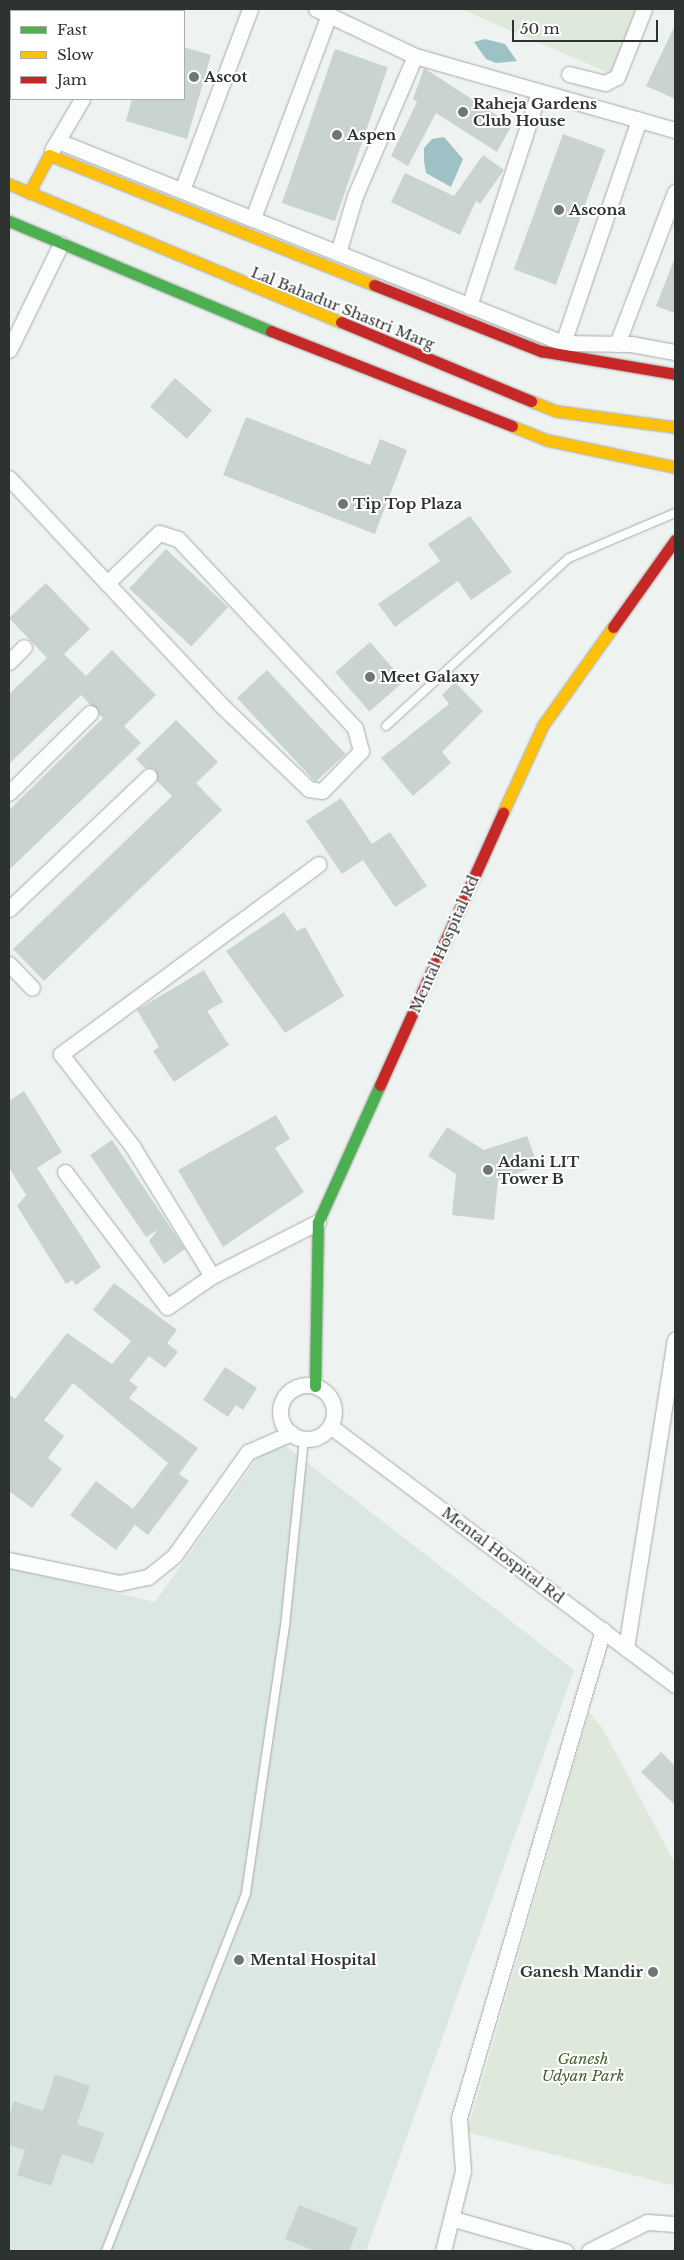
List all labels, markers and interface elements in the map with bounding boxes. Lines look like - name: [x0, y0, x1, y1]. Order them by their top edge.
- legend: [10, 10, 185, 100]
- scale bar: [514, 10, 660, 42]
- text: 50 m: [520, 19, 560, 38]
- text: Fast: [57, 20, 87, 39]
- text: Slow: [57, 45, 94, 64]
- place label: Ascot: [204, 68, 247, 86]
- text: Jam: [57, 70, 87, 89]
- marker: Ascot: [188, 71, 200, 83]
- place label: Raheja Gardens Club House: [473, 94, 597, 129]
- marker: Raheja Gardens Club House: [457, 106, 469, 118]
- place label: Aspen: [347, 126, 396, 144]
- marker: Aspen: [331, 129, 343, 141]
- place label: Ascona: [569, 201, 626, 219]
- marker: Ascona: [553, 204, 565, 216]
- street label: Lal Bahadur Shastri Marg: [248, 263, 438, 353]
- place label: Tip Top Plaza: [353, 495, 462, 513]
- marker: Tip Top Plaza: [337, 498, 349, 510]
- place label: Meet Galaxy: [380, 668, 479, 686]
- marker: Meet Galaxy: [364, 671, 376, 683]
- street label: Mental Hospital Rd: [406, 873, 482, 1015]
- place label: Adani LIT Tower B: [498, 1152, 579, 1187]
- marker: Adani LIT Tower B: [482, 1164, 494, 1176]
- street label: Mental Hospital Rd: [438, 1503, 568, 1607]
- place label: Mental Hospital: [250, 1951, 376, 1969]
- marker: Mental Hospital: [232, 1953, 246, 1967]
- place label: Ganesh Mandir: [520, 1963, 643, 1981]
- marker: Ganesh Mandir: [647, 1966, 659, 1978]
- park label: Ganesh Udyan Park: [542, 2049, 624, 2084]

